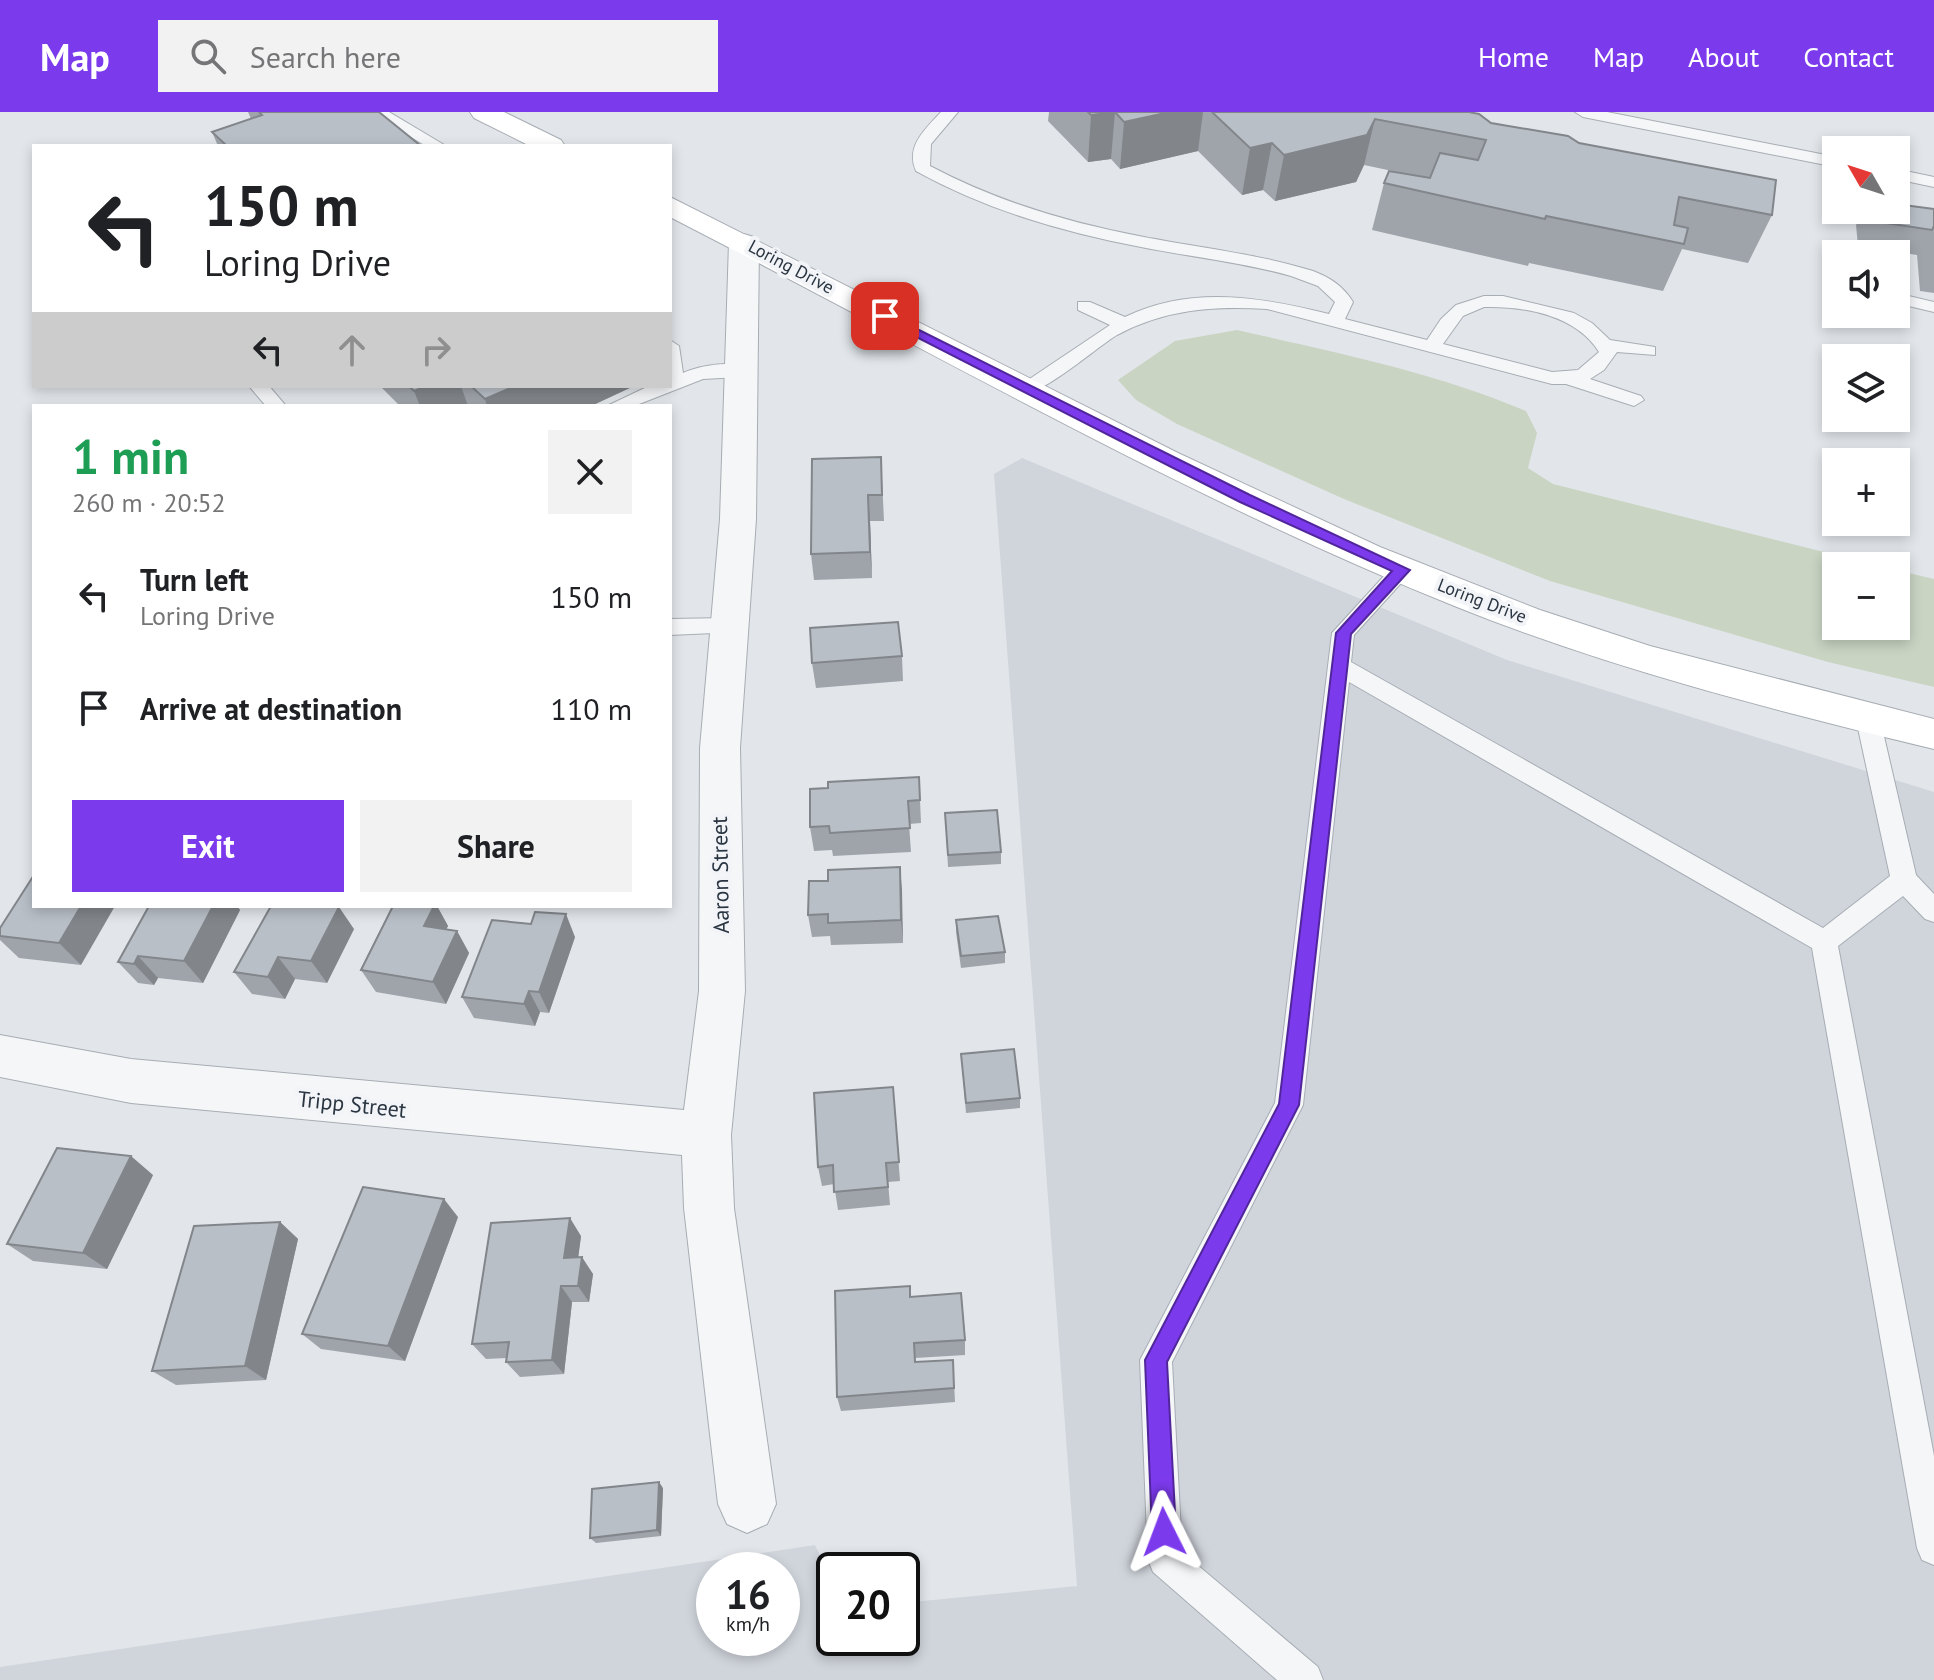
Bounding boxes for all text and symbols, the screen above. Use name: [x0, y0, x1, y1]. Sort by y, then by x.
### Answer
search box: [158, 20, 718, 92]
text: Map: [40, 32, 110, 81]
icon: search: [186, 34, 230, 78]
text: Search here: [250, 37, 401, 76]
text: Home: [1478, 38, 1549, 75]
text: Map: [1593, 38, 1644, 75]
text: About: [1688, 38, 1759, 75]
text: Contact: [1803, 38, 1894, 75]
north arrow: [1822, 136, 1910, 224]
map controls: [1822, 136, 1910, 640]
text: 150 m: [204, 169, 359, 241]
icon: left: [72, 176, 176, 280]
street label: Loring Drive: [745, 234, 838, 299]
text: Loring Drive: [204, 239, 391, 286]
button: sound: [1822, 240, 1910, 328]
pin: [851, 282, 919, 350]
icon: arrive: [863, 294, 907, 338]
icon: left: [246, 328, 290, 372]
icon: ahead: [330, 328, 374, 372]
icon: right: [414, 328, 458, 372]
button: layers: [1822, 344, 1910, 432]
text: 1 min: [72, 425, 189, 487]
button: close: [548, 430, 632, 514]
button: +: [1822, 448, 1910, 536]
text: 260 m · 20:52: [72, 486, 226, 519]
button: −: [1822, 552, 1910, 640]
text: Turn left: [140, 560, 248, 599]
street label: Loring Drive: [1434, 573, 1530, 628]
icon: left: [72, 574, 116, 618]
text: 150 m: [551, 577, 632, 616]
text: Loring Drive: [140, 599, 275, 632]
icon: arrive: [72, 686, 116, 730]
text: Arrive at destination: [140, 689, 402, 728]
text: 110 m: [551, 689, 632, 728]
button: Exit: [72, 800, 344, 892]
button: Share: [360, 800, 632, 892]
street label: Aaron Street: [705, 816, 735, 934]
street label: Tripp Street: [296, 1084, 408, 1124]
position arrow: [1122, 1490, 1206, 1574]
speed limit sign: 20: [816, 1552, 920, 1656]
text: 16: [725, 1568, 771, 1620]
text: km/h: [726, 1611, 770, 1637]

